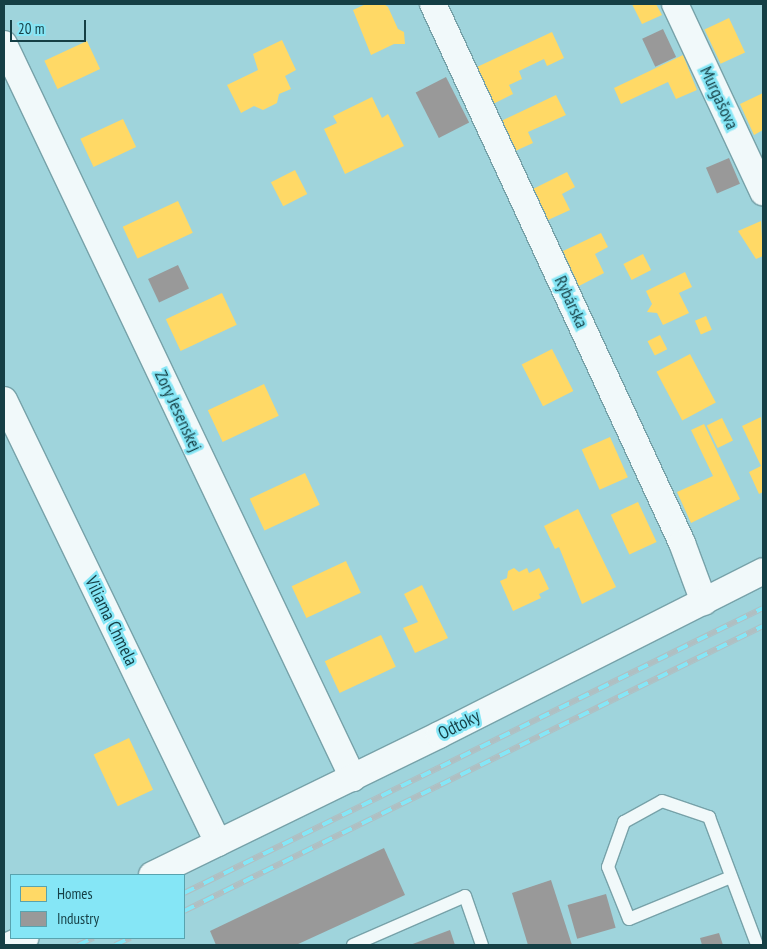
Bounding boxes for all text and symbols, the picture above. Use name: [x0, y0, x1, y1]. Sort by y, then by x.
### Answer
scale bar: [12, 10, 89, 42]
text: 20 m: [18, 19, 44, 38]
street label: Murgašova: [695, 63, 743, 133]
street label: Rybárska: [550, 272, 592, 332]
street label: Zory Jesenskej: [150, 367, 206, 455]
street label: Viliama Chmela: [80, 573, 142, 669]
street label: Odtoky: [434, 705, 484, 745]
legend: [10, 874, 185, 939]
text: Homes: [57, 884, 93, 903]
text: Industry: [57, 909, 99, 928]

